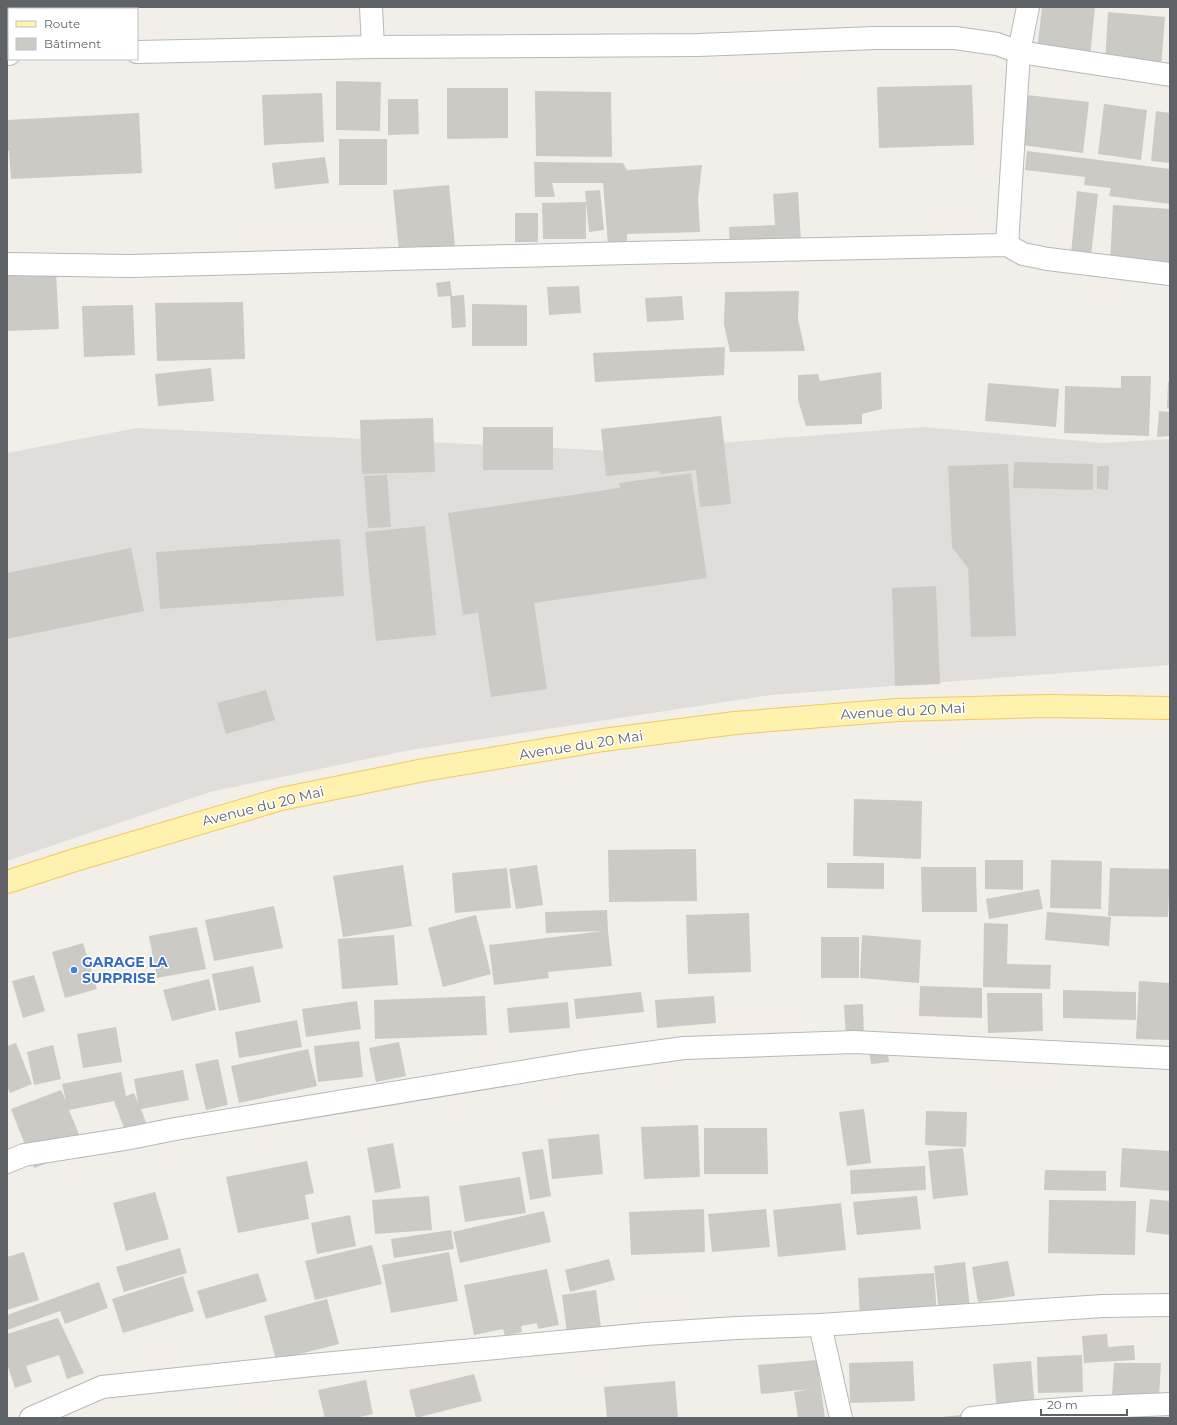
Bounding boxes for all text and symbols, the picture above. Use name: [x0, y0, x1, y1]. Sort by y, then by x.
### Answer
legend: [8, 8, 138, 60]
text: Route: [44, 16, 80, 31]
text: Bâtiment: [44, 36, 101, 51]
street label: Avenue du 20 Mai: [840, 699, 966, 723]
street label: Avenue du 20 Mai: [518, 726, 644, 764]
street label: Avenue du 20 Mai: [200, 782, 326, 830]
place label: GARAGE LA SURPRISE: [82, 953, 168, 987]
marker: GARAGE LA SURPRISE: [69, 965, 79, 975]
scale bar: [1041, 1391, 1127, 1417]
text: 20 m: [1047, 1397, 1078, 1412]

